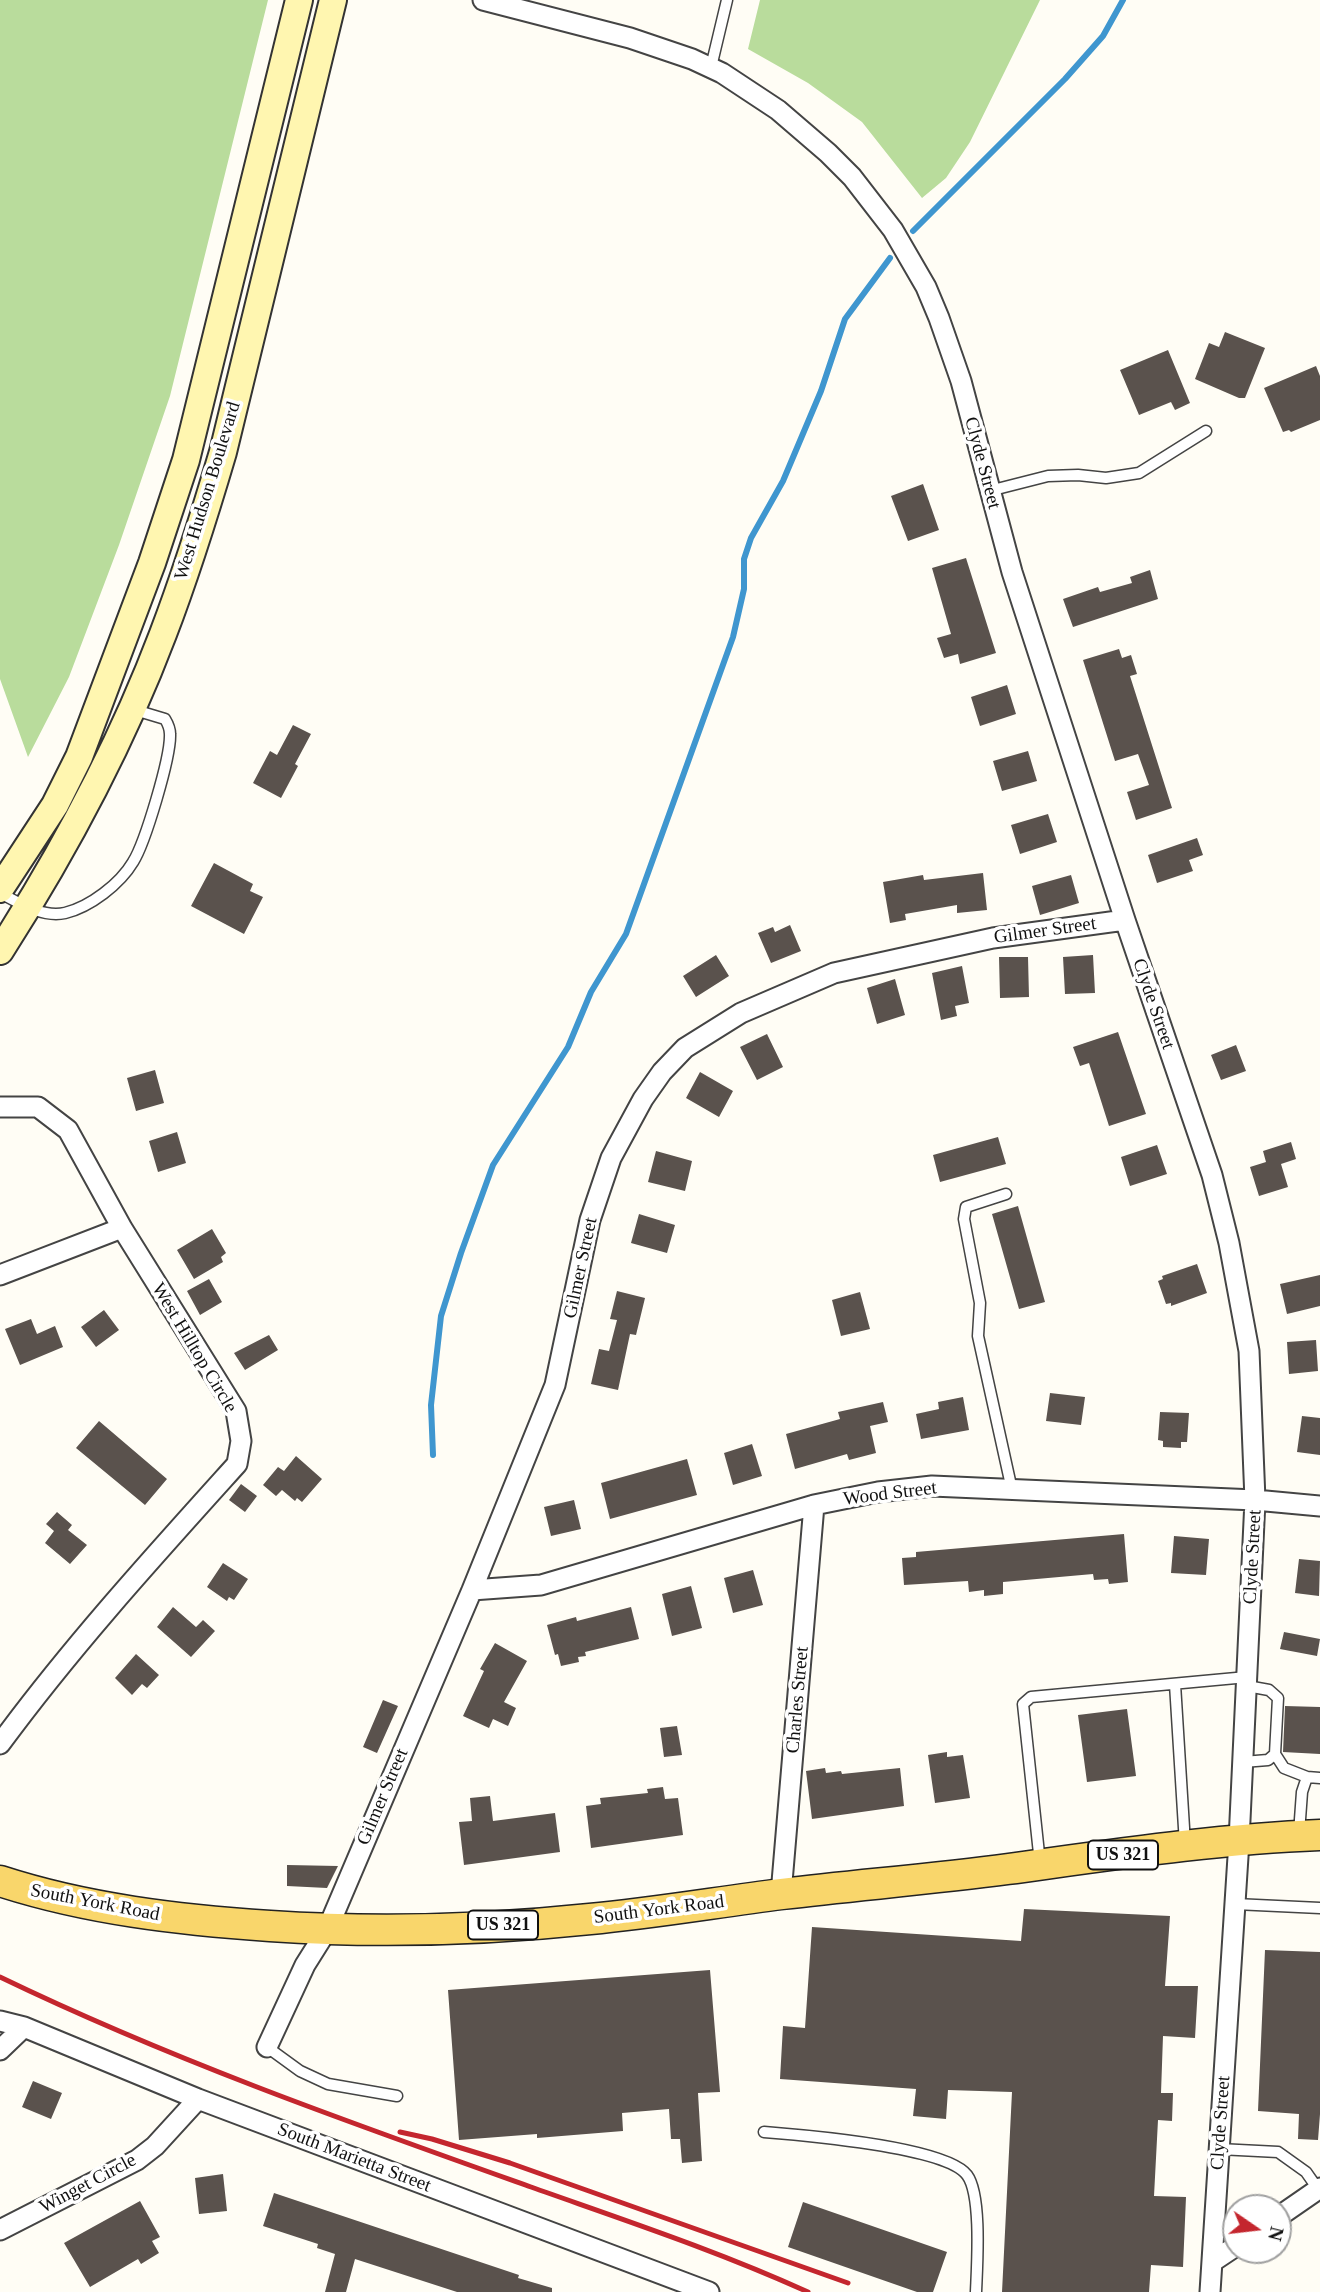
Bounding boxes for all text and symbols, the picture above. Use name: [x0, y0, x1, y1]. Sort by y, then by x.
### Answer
street label: West Hudson Boulevard: [170, 399, 246, 583]
street label: Clyde Street: [959, 414, 1005, 512]
street label: Gilmer Street: [992, 913, 1098, 949]
street label: Clyde Street: [1127, 956, 1179, 1052]
street label: Gilmer Street: [559, 1215, 603, 1321]
street label: West Hilltop Circle: [146, 1279, 242, 1417]
street label: Wood Street: [842, 1477, 938, 1511]
street label: Clyde Street: [1239, 1509, 1267, 1605]
street label: Charles Street: [782, 1646, 814, 1754]
street label: Gilmer Street: [352, 1745, 414, 1849]
road number: US 321: [1088, 1840, 1158, 1870]
street label: South York Road: [28, 1879, 162, 1927]
street label: South York Road: [593, 1891, 725, 1929]
road number: US 321: [468, 1910, 538, 1940]
street label: Clyde Street: [1206, 2075, 1236, 2171]
street label: South Marietta Street: [274, 2118, 434, 2198]
street label: Winget Circle: [36, 2149, 140, 2219]
north arrow: [1222, 2194, 1292, 2264]
text: N: [1264, 2225, 1288, 2243]

